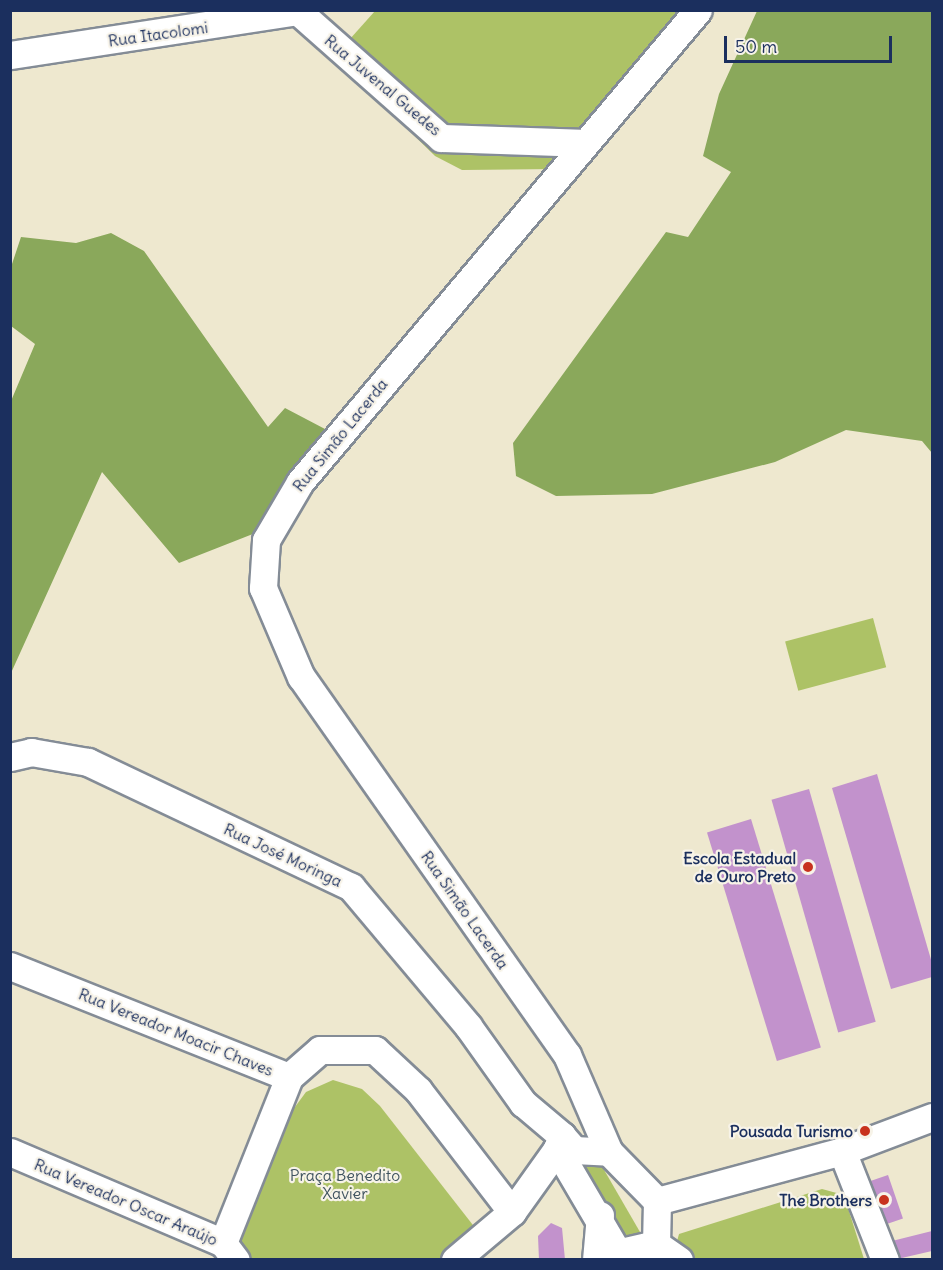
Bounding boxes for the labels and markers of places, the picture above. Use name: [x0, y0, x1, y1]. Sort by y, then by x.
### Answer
place label: Escola Estadual de Ouro Preto: [683, 848, 796, 886]
marker: Escola Estadual de Ouro Preto: [801, 860, 815, 874]
place label: Pousada Turismo: [730, 1121, 853, 1141]
marker: Pousada Turismo: [858, 1124, 872, 1138]
place label: The Brothers: [779, 1190, 872, 1210]
marker: The Brothers: [877, 1193, 891, 1207]

